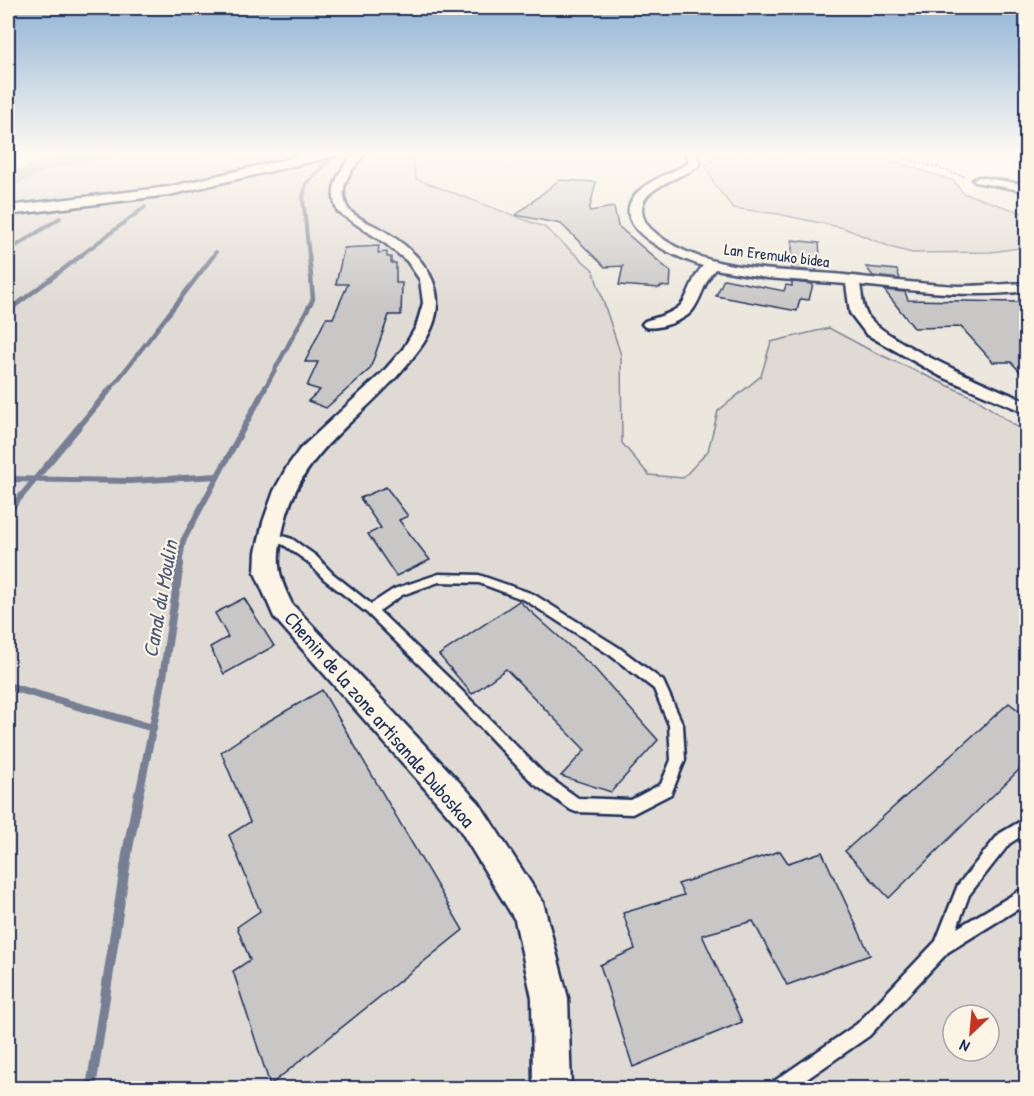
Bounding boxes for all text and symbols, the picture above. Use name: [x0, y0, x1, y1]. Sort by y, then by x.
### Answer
street label: Lan Eremuko bidea: [723, 238, 831, 272]
water label: Canal du Moulin: [135, 537, 185, 660]
street label: Chemin de la zone artisanale Duboskoa: [279, 605, 482, 833]
north arrow: [941, 1003, 1001, 1063]
text: N: [955, 1035, 973, 1058]

